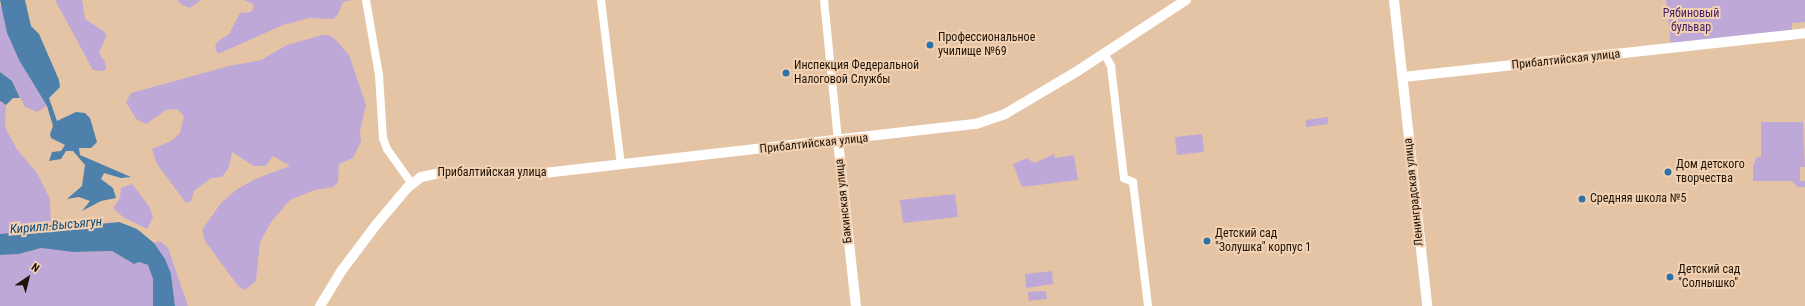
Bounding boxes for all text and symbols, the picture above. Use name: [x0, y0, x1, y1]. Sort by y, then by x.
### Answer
park label: Рябиновый бульвар: [1663, 7, 1719, 35]
place label: Профессиональное училище №69: [938, 31, 1035, 59]
marker: Профессиональное училище №69: [925, 40, 935, 50]
street label: Прибалтийская улица: [1511, 47, 1621, 73]
place label: Инспекция Федеральной Налоговой Службы: [794, 59, 919, 87]
marker: Инспекция Федеральной Налоговой Службы: [781, 68, 791, 78]
street label: Прибалтийская улица: [759, 131, 869, 157]
street label: Ленинградская улица: [1401, 137, 1427, 247]
street label: Бакинская улица: [832, 158, 856, 244]
place label: Дом детского творчества: [1676, 158, 1745, 186]
street label: Прибалтийская улица: [437, 166, 547, 180]
marker: Дом детского творчества: [1663, 167, 1673, 177]
place label: Средняя школа №5: [1590, 192, 1686, 206]
marker: Средняя школа №5: [1577, 194, 1587, 204]
water label: Кирилл-Высъягун: [9, 214, 103, 238]
place label: Детский сад "Золушка" корпус 1: [1215, 227, 1311, 255]
marker: Детский сад "Золушка" корпус 1: [1202, 236, 1212, 246]
north arrow: [8, 258, 48, 298]
text: N: [29, 261, 42, 275]
place label: Детский сад "Солнышко": [1678, 263, 1740, 291]
marker: Детский сад "Солнышко": [1665, 272, 1675, 282]

